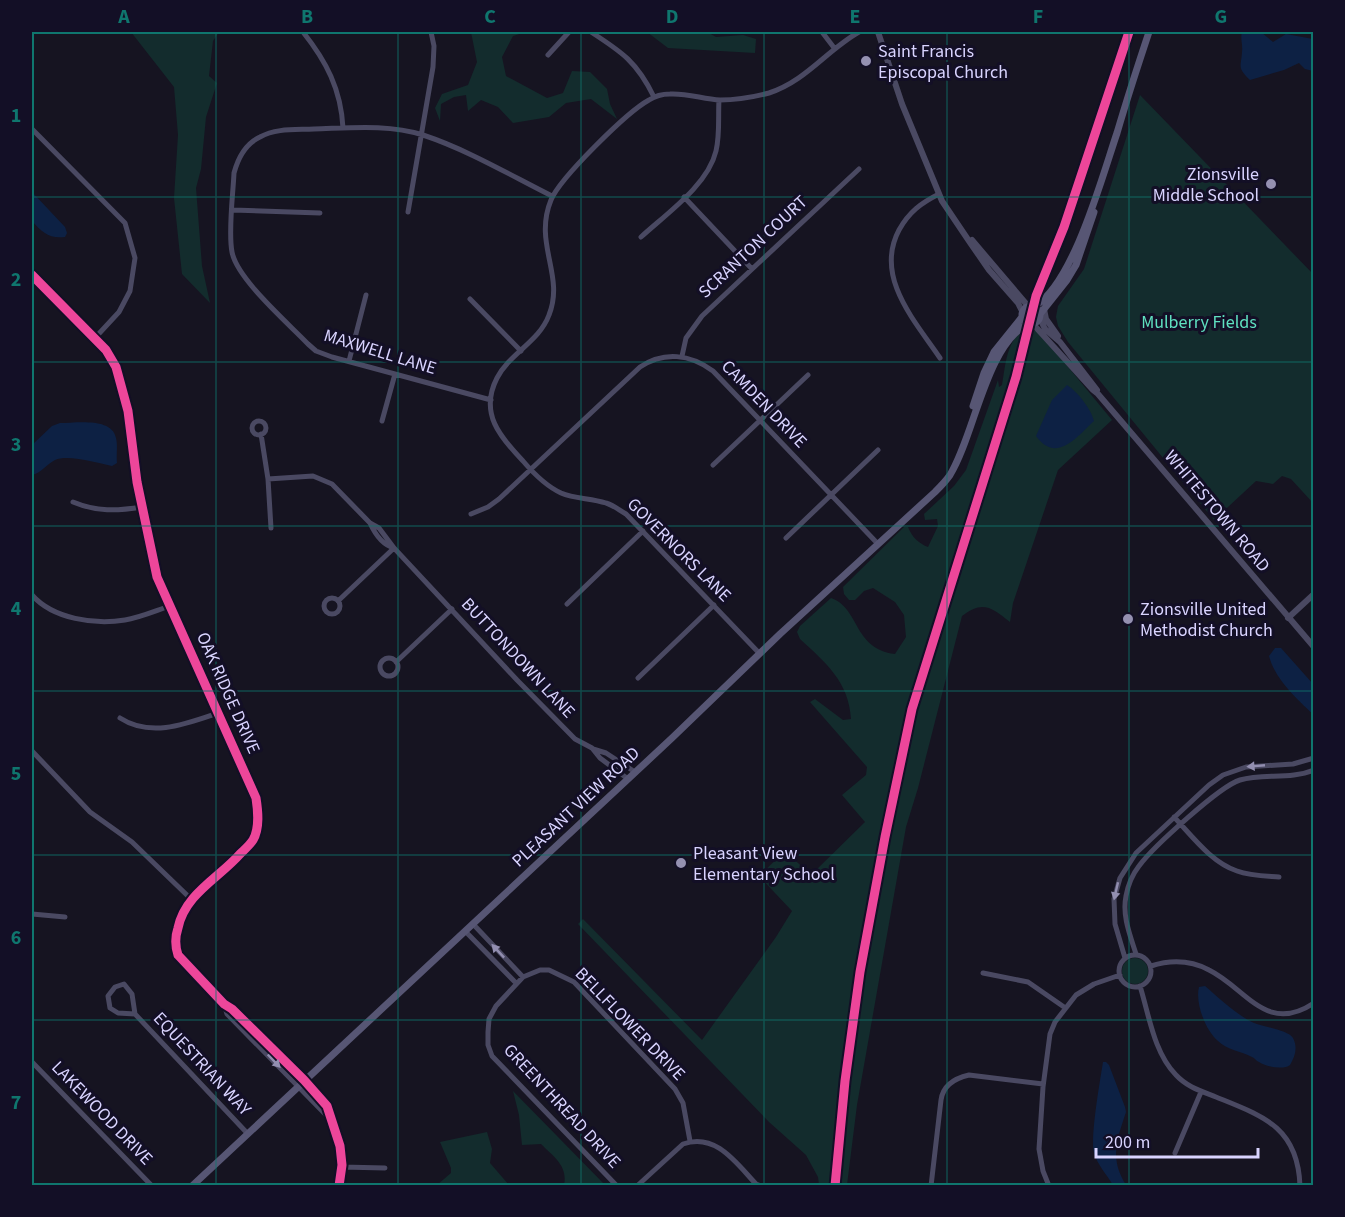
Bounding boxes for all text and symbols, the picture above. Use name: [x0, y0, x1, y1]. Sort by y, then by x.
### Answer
text: A: [117, 3, 130, 31]
text: B: [301, 3, 313, 31]
text: C: [484, 3, 496, 31]
text: D: [666, 3, 678, 31]
text: E: [850, 3, 860, 31]
text: F: [1033, 3, 1043, 31]
text: G: [1215, 3, 1227, 31]
place label: Saint Francis Episcopal Church: [878, 39, 1008, 85]
marker: Saint Francis Episcopal Church: [859, 54, 873, 68]
text: 1: [11, 102, 21, 130]
place label: Zionsville Middle School: [1153, 162, 1259, 208]
marker: Zionsville Middle School: [1264, 177, 1278, 191]
street label: SCRANTON COURT: [693, 190, 813, 304]
text: 2: [11, 266, 21, 294]
park label: Mulberry Fields: [1141, 310, 1257, 335]
street label: MAXWELL LANE: [321, 323, 439, 381]
street label: CAMDEN DRIVE: [715, 354, 813, 454]
text: 3: [11, 431, 21, 459]
street label: WHITESTOWN ROAD: [1158, 445, 1276, 577]
street label: GOVERNORS LANE: [621, 492, 737, 608]
street label: BUTTONDOWN LANE: [455, 592, 581, 724]
text: 4: [11, 595, 22, 623]
place label: Zionsville United Methodist Church: [1140, 597, 1273, 643]
marker: Zionsville United Methodist Church: [1121, 612, 1135, 626]
street label: OAK RIDGE DRIVE: [190, 628, 266, 758]
street label: PLEASANT VIEW ROAD: [507, 741, 645, 873]
text: 5: [11, 760, 21, 788]
one-way arrow: [1247, 761, 1266, 771]
place label: Pleasant View Elementary School: [693, 841, 835, 887]
marker: Pleasant View Elementary School: [674, 856, 688, 870]
one-way arrow: [1111, 882, 1121, 900]
text: 6: [11, 924, 21, 952]
one-way arrow: [491, 943, 505, 958]
street label: BELLFLOWER DRIVE: [569, 962, 691, 1086]
street label: EQUESTRIAN WAY: [147, 1007, 257, 1122]
street label: GREENTHREAD DRIVE: [498, 1038, 626, 1174]
one-way arrow: [266, 1054, 280, 1068]
street label: LAKEWOOD DRIVE: [46, 1055, 158, 1171]
text: 7: [11, 1089, 21, 1117]
scale bar: [1096, 1121, 1258, 1159]
text: 200 m: [1105, 1130, 1150, 1155]

